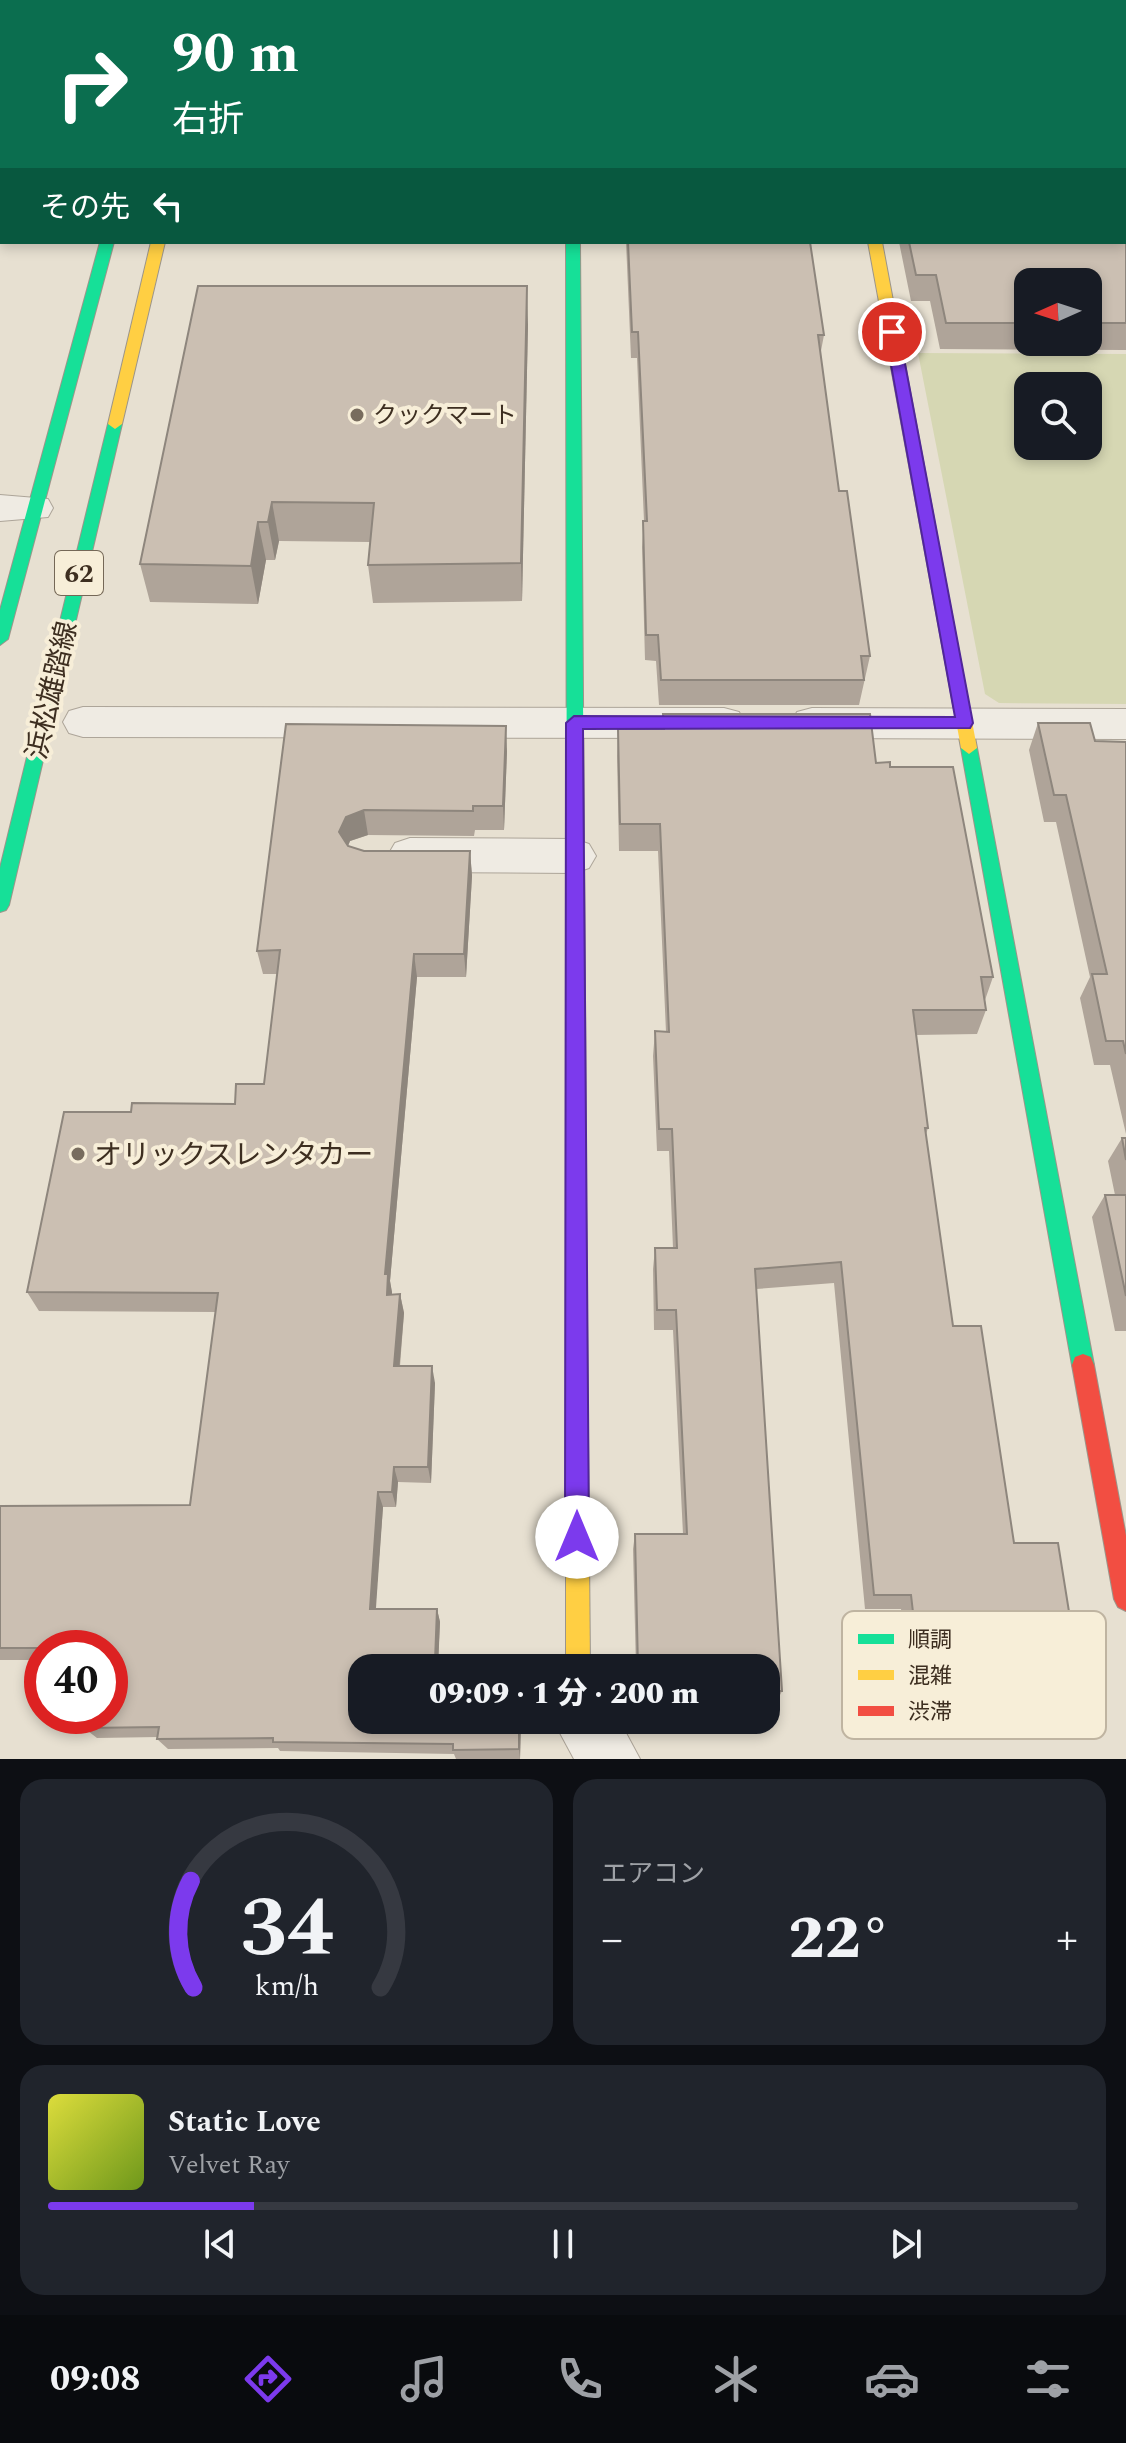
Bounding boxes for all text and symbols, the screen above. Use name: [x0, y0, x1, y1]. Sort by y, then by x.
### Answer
text: 90 m: [172, 12, 299, 97]
icon: right: [40, 32, 144, 136]
text: 右折: [172, 93, 244, 148]
icon: left: [146, 184, 190, 228]
text: その先: [40, 185, 130, 231]
north arrow: [1014, 268, 1102, 356]
map controls: [1014, 268, 1102, 460]
pin: [858, 298, 926, 366]
icon: arrive: [870, 310, 914, 354]
button: search: [1014, 372, 1102, 460]
place label: クックマート: [373, 398, 517, 434]
marker: クックマート: [348, 406, 366, 424]
road number: 62: [55, 551, 103, 595]
street label: 浜松雄踏線: [16, 617, 89, 763]
place label: オリックスレンタカー: [94, 1134, 373, 1177]
marker: オリックスレンタカー: [69, 1145, 87, 1163]
position arrow: [535, 1495, 619, 1579]
legend: [842, 1611, 1106, 1739]
text: 順調: [908, 1624, 952, 1657]
speed limit sign: 40: [24, 1630, 128, 1734]
text: 混雑: [908, 1660, 952, 1693]
text: 09:09 · 1 分 · 200 m: [429, 1671, 699, 1717]
text: 渋滞: [908, 1696, 952, 1729]
text: エアコン: [601, 1854, 705, 1894]
text: 34: [240, 1866, 333, 1993]
text: 22°: [789, 1893, 891, 1985]
text: −: [601, 1906, 623, 1973]
text: +: [1056, 1906, 1078, 1973]
text: km/h: [254, 1965, 319, 2008]
text: Static Love: [168, 2099, 321, 2145]
text: Velvet Ray: [168, 2145, 289, 2185]
icon: previous: [198, 2222, 242, 2266]
icon: pause: [541, 2222, 585, 2266]
icon: next: [884, 2222, 928, 2266]
icon: directions: [240, 2351, 296, 2407]
icon: music: [396, 2351, 452, 2407]
icon: phone: [552, 2351, 608, 2407]
icon: climate: [708, 2351, 764, 2407]
icon: car: [864, 2351, 920, 2407]
icon: filters: [1020, 2351, 1076, 2407]
text: 09:08: [50, 2352, 140, 2407]

